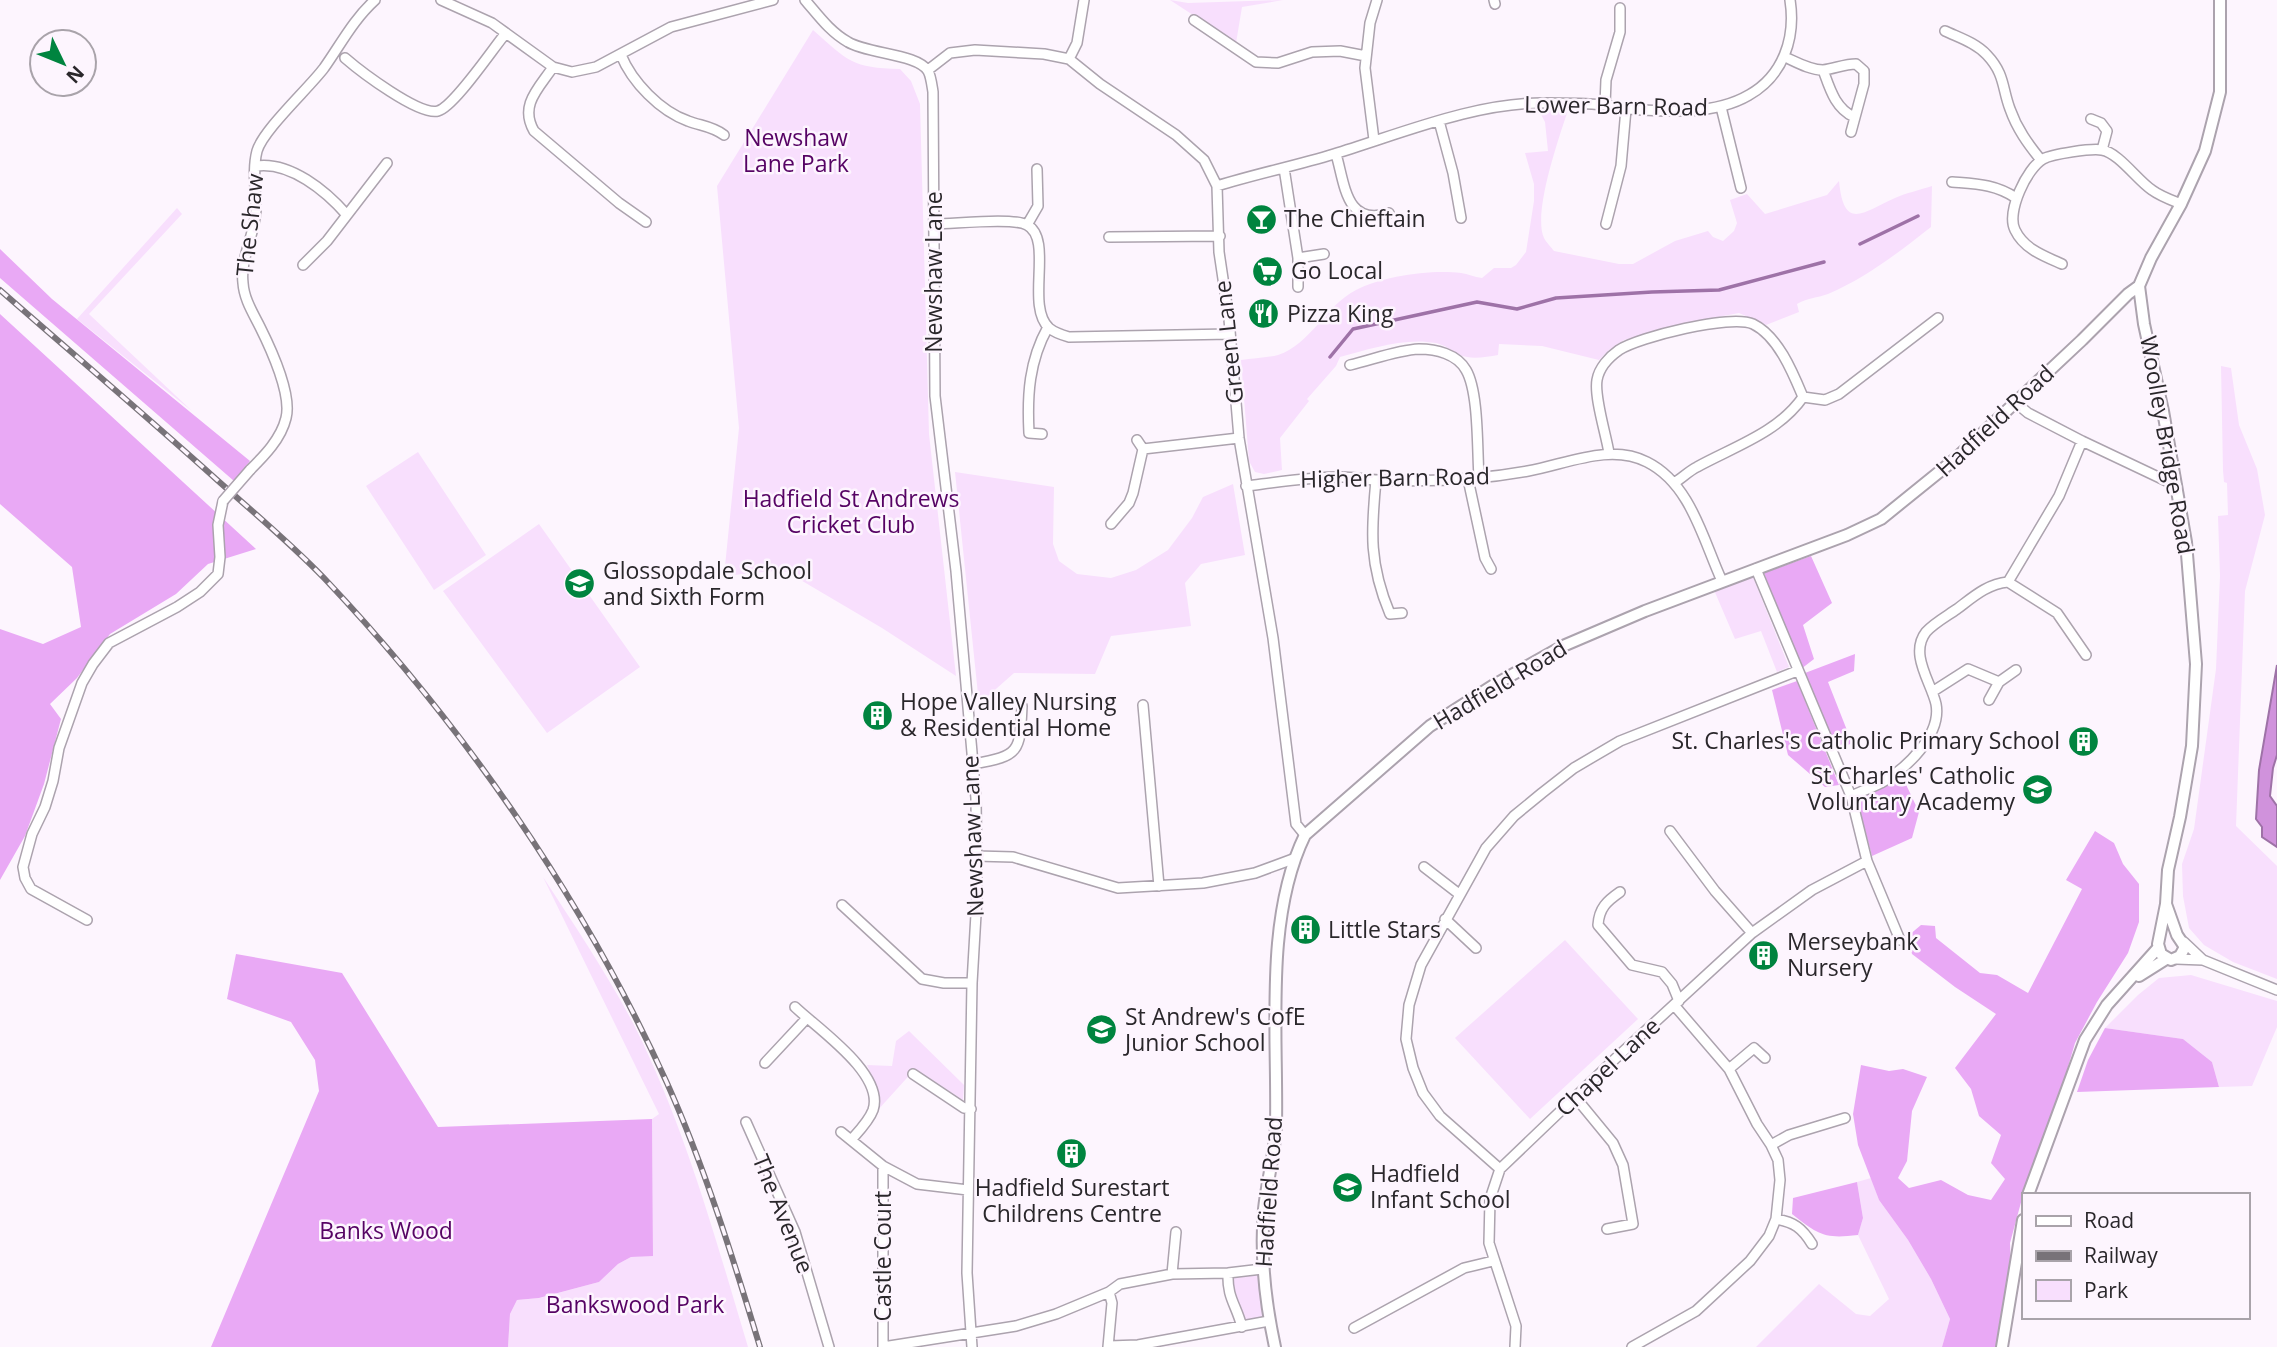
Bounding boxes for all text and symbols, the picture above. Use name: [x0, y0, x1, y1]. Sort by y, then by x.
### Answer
north arrow: [28, 28, 98, 98]
text: N: [61, 60, 90, 89]
street label: Lower Barn Road: [1524, 87, 1708, 123]
park label: Newshaw Lane Park: [743, 121, 849, 179]
street label: The Shaw: [228, 172, 270, 278]
street label: Newshaw Lane: [917, 191, 949, 353]
bar icon: The Chieftain: [1244, 202, 1278, 236]
place label: The Chieftain: [1284, 202, 1426, 234]
supermarket icon: Go Local: [1251, 254, 1285, 288]
place label: Go Local: [1291, 254, 1383, 286]
street label: Green Lane: [1206, 279, 1250, 405]
restaurant icon: Pizza King: [1247, 297, 1281, 331]
place label: Pizza King: [1287, 297, 1394, 329]
street label: Woolley Bridge Road: [2133, 333, 2203, 557]
street label: Hadfield Road: [1928, 357, 2060, 483]
street label: Higher Barn Road: [1300, 459, 1490, 495]
park label: Hadfield St Andrews Cricket Club: [743, 482, 959, 540]
place label: Glossopdale School and Sixth Form: [603, 554, 812, 612]
school or university icon: Glossopdale School and Sixth Form: [563, 567, 597, 601]
street label: Hadfield Road: [1427, 632, 1572, 737]
place label: Hope Valley Nursing & Residential Home: [900, 685, 1117, 743]
building icon: Hope Valley Nursing & Residential Home: [860, 698, 894, 732]
place label: St. Charles's Catholic Primary School: [1672, 724, 2060, 756]
building icon: St. Charles's Catholic Primary School: [2066, 724, 2100, 758]
street label: Newshaw Lane: [953, 755, 991, 917]
place label: St Charles' Catholic Voluntary Academy: [1807, 759, 2015, 817]
school or university icon: St Charles' Catholic Voluntary Academy: [2021, 772, 2055, 806]
building icon: Little Stars: [1288, 913, 1322, 947]
place label: Little Stars: [1328, 913, 1441, 945]
place label: Merseybank Nursery: [1787, 925, 1918, 983]
building icon: Merseybank Nursery: [1747, 938, 1781, 972]
place label: St Andrew's CofE Junior School: [1123, 1000, 1305, 1058]
street label: Chapel Lane: [1548, 1010, 1666, 1123]
school or university icon: St Andrew's CofE Junior School: [1085, 1013, 1119, 1047]
street label: Hadfield Road: [1247, 1115, 1289, 1268]
building icon: Hadfield Surestart Childrens Centre: [1055, 1137, 1089, 1171]
street label: The Avenue: [746, 1149, 822, 1278]
place label: Hadfield Infant School: [1370, 1157, 1511, 1215]
school or university icon: Hadfield Infant School: [1330, 1170, 1364, 1204]
place label: Hadfield Surestart Childrens Centre: [975, 1171, 1169, 1229]
street label: Castle Court: [866, 1190, 898, 1322]
legend: [2022, 1193, 2249, 1319]
text: Road: [2084, 1206, 2134, 1234]
park label: Banks Wood: [319, 1214, 453, 1246]
text: Railway: [2084, 1241, 2158, 1269]
text: Park: [2084, 1276, 2128, 1304]
park label: Bankswood Park: [546, 1288, 724, 1320]

